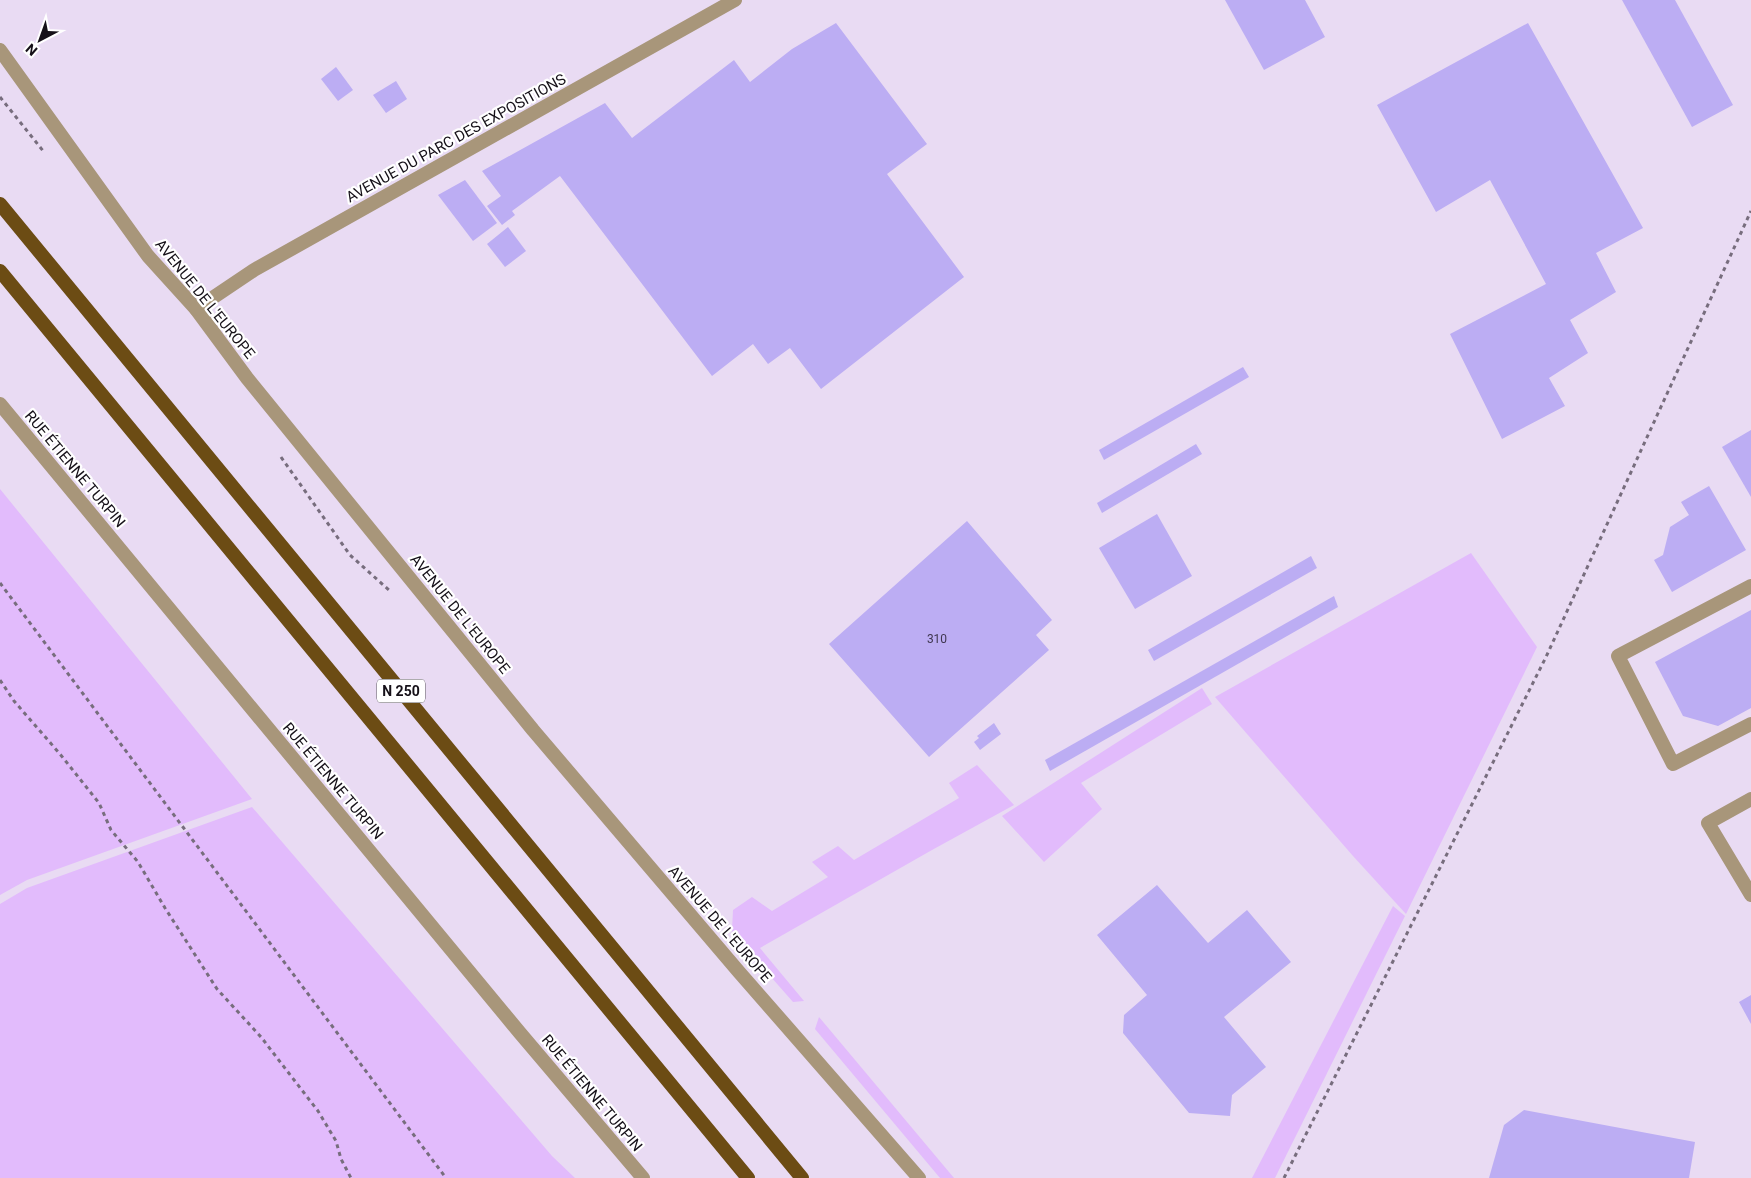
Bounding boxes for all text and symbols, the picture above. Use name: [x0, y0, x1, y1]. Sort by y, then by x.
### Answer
north arrow: [15, 15, 65, 65]
text: N: [22, 41, 40, 59]
street label: AVENUE DU PARC DES EXPOSITIONS: [343, 70, 569, 206]
street label: AVENUE DE L'EUROPE: [151, 236, 259, 363]
street label: RUE ÉTIENNE TURPIN: [21, 407, 129, 531]
street label: AVENUE DE L'EUROPE: [406, 551, 514, 678]
house number: 310: [927, 632, 947, 646]
road number: N 250: [377, 679, 425, 702]
street label: RUE ÉTIENNE TURPIN: [279, 719, 387, 843]
street label: AVENUE DE L'EUROPE: [664, 862, 776, 986]
street label: RUE ÉTIENNE TURPIN: [538, 1031, 646, 1155]

